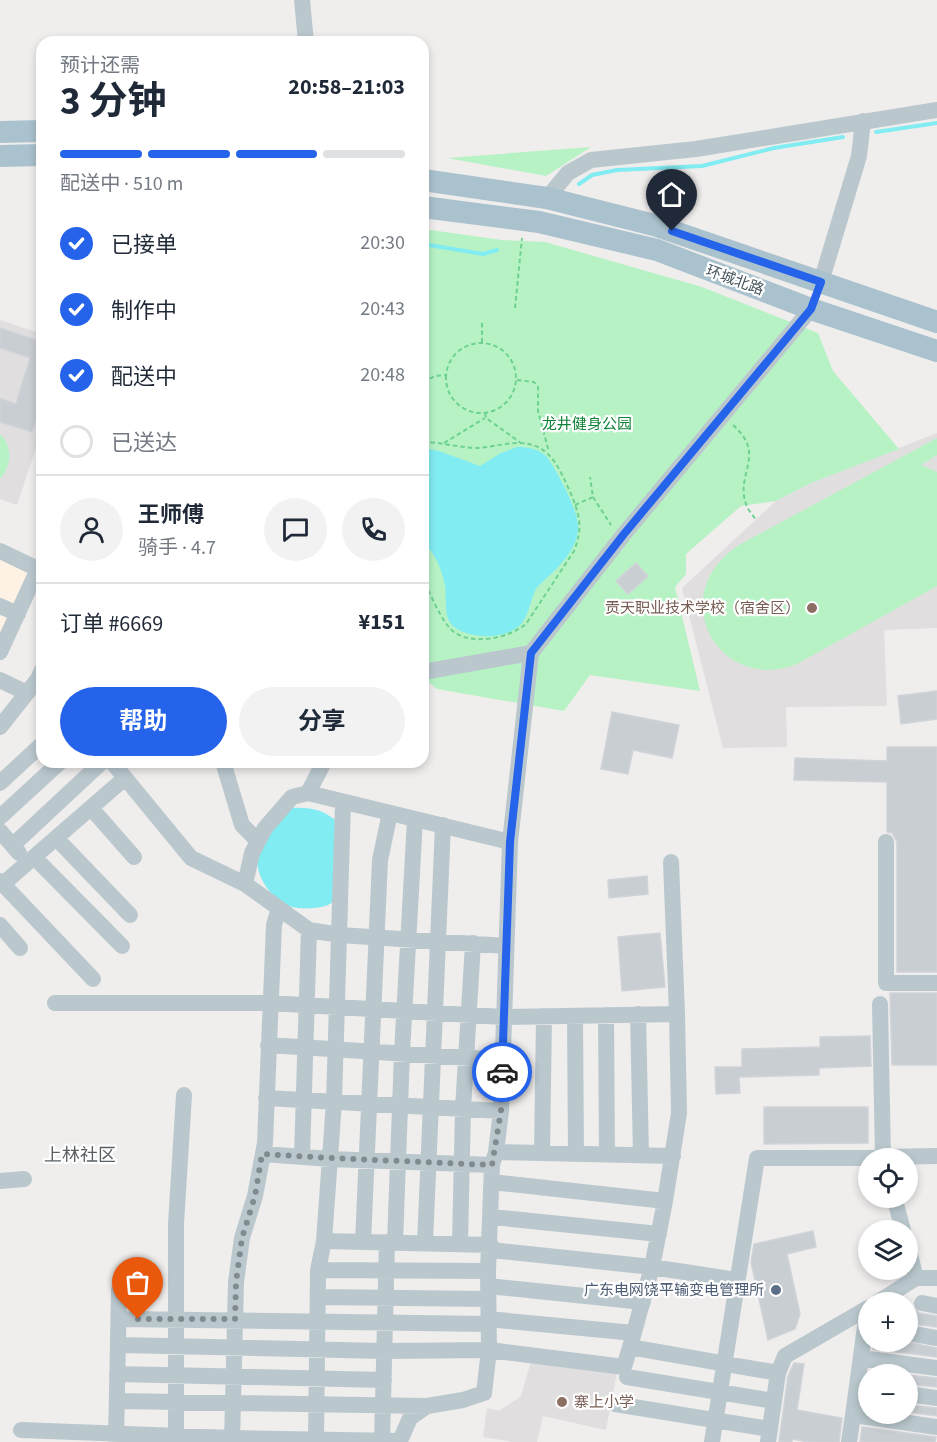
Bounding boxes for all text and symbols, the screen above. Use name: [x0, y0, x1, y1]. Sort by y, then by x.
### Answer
text: 预计还需: [60, 52, 140, 80]
text: 20:58–21:03: [288, 71, 405, 103]
text: 3 分钟: [60, 74, 166, 130]
pin: [646, 169, 697, 231]
text: 配送中 · 510 m: [60, 170, 183, 198]
icon: home: [655, 178, 688, 211]
icon: check: [60, 227, 93, 260]
text: 已接单: [111, 229, 177, 261]
text: 20:30: [360, 229, 405, 257]
street label: 环城北路: [703, 260, 767, 301]
icon: check: [60, 293, 93, 326]
text: 制作中: [111, 295, 177, 327]
text: 20:43: [360, 295, 405, 323]
icon: check: [60, 359, 93, 392]
text: 配送中: [111, 361, 177, 393]
text: 20:48: [360, 361, 405, 389]
park label: 龙井健身公园: [542, 414, 632, 435]
text: 已送达: [111, 427, 177, 459]
button: person: [60, 498, 123, 561]
button: chat: [264, 498, 327, 561]
button: phone: [342, 498, 405, 561]
text: 王师傅: [138, 499, 204, 531]
text: 骑手 · 4.7: [138, 534, 216, 562]
place label: 贡天职业技术学校（宿舍区）: [605, 598, 800, 619]
marker: 贡天职业技术学校（宿舍区）: [805, 601, 819, 615]
text: ¥151: [359, 606, 405, 638]
text: 订单 #6669: [60, 608, 163, 640]
button: 帮助: [60, 687, 227, 756]
button: 分享: [239, 687, 405, 756]
courier: [472, 1042, 532, 1102]
icon: car: [486, 1056, 519, 1089]
district label: 上林社区: [44, 1143, 116, 1168]
map controls: [858, 1148, 918, 1424]
button: locate: [858, 1148, 918, 1208]
button: layers: [858, 1220, 918, 1280]
pin: [112, 1257, 163, 1319]
icon: bag: [121, 1266, 154, 1299]
place label: 广东电网饶平输变电管理所: [584, 1280, 764, 1301]
marker: 广东电网饶平输变电管理所: [769, 1283, 783, 1297]
button: +: [858, 1292, 918, 1352]
button: −: [858, 1364, 918, 1424]
place label: 寨上小学: [574, 1392, 634, 1413]
marker: 寨上小学: [555, 1395, 569, 1409]

